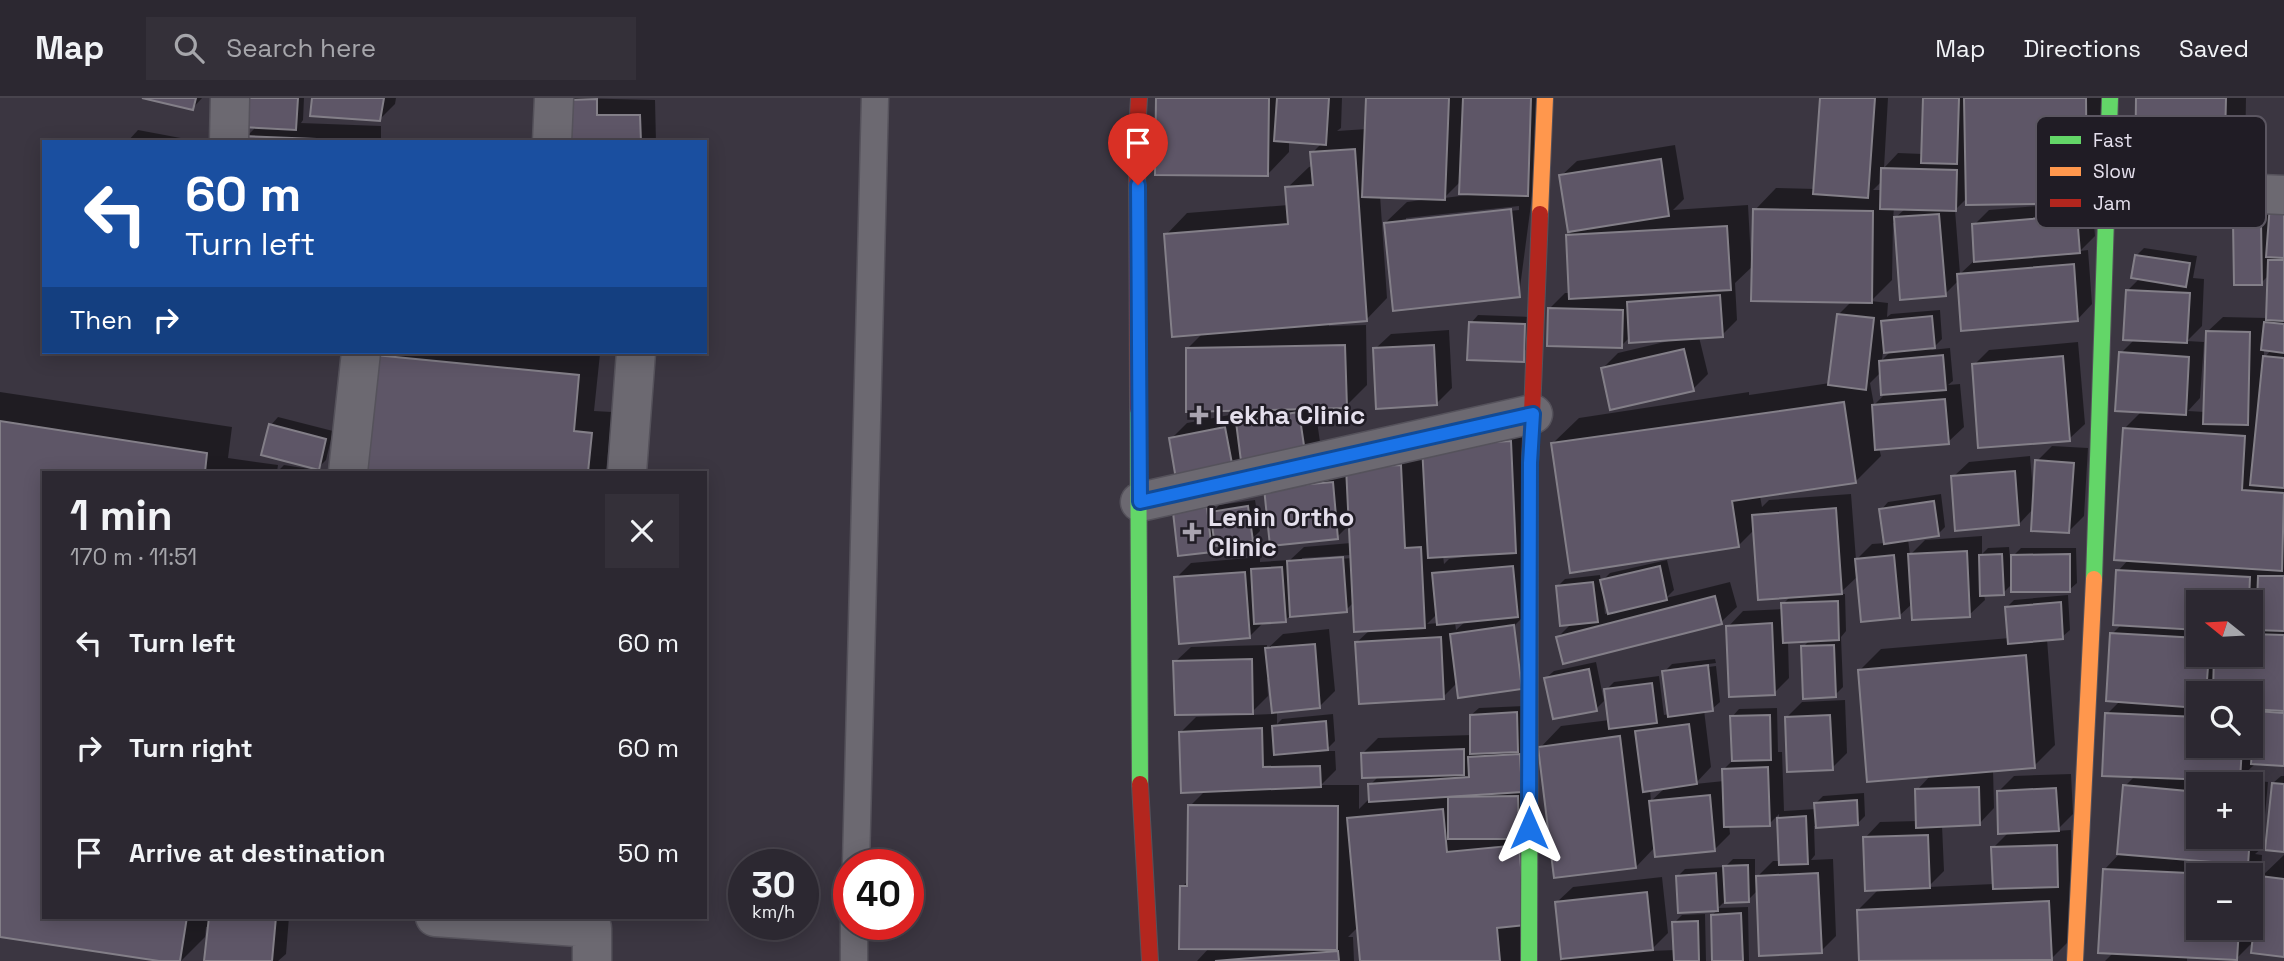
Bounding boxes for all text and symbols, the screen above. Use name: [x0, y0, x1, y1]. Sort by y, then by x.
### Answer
search box: [146, 17, 636, 80]
text: Map: [35, 27, 104, 69]
icon: search: [170, 29, 208, 67]
text: Search here: [226, 31, 376, 65]
text: Map: [1935, 33, 1985, 64]
text: Directions: [2023, 33, 2141, 64]
text: Saved: [2179, 33, 2249, 64]
pin: [1108, 113, 1168, 185]
legend: [2036, 116, 2266, 228]
icon: arrive: [1119, 124, 1157, 162]
text: Fast: [2093, 128, 2133, 153]
text: Slow: [2093, 159, 2136, 184]
text: 60 m: [185, 163, 301, 225]
icon: left: [70, 168, 161, 259]
text: Jam: [2093, 191, 2131, 216]
text: Turn left: [185, 224, 315, 264]
icon: right: [147, 301, 185, 339]
text: Then: [70, 303, 133, 337]
place label: Lekha Clinic: [1215, 398, 1365, 432]
marker: Lekha Clinic: [1189, 405, 1209, 425]
text: 1 min: [70, 489, 173, 542]
button: close: [605, 494, 679, 568]
place label: Lenin Ortho Clinic: [1208, 500, 1354, 564]
marker: Lenin Ortho Clinic: [1182, 522, 1202, 542]
text: 170 m · 11:51: [70, 542, 197, 572]
north arrow: [2186, 590, 2263, 667]
map controls: [2186, 590, 2263, 940]
icon: left: [70, 624, 108, 662]
text: Turn left: [129, 626, 236, 660]
text: 60 m: [617, 626, 679, 660]
button: search: [2186, 681, 2263, 758]
icon: right: [70, 729, 108, 767]
text: Turn right: [129, 731, 253, 765]
text: 60 m: [617, 731, 679, 765]
button: +: [2186, 772, 2263, 849]
position arrow: [1492, 791, 1566, 865]
icon: arrive: [70, 834, 108, 872]
text: Arrive at destination: [129, 836, 386, 870]
text: 50 m: [618, 836, 679, 870]
speed limit sign: 40: [833, 849, 924, 940]
text: 30: [752, 863, 795, 907]
button: −: [2186, 863, 2263, 940]
text: km/h: [752, 900, 795, 923]

